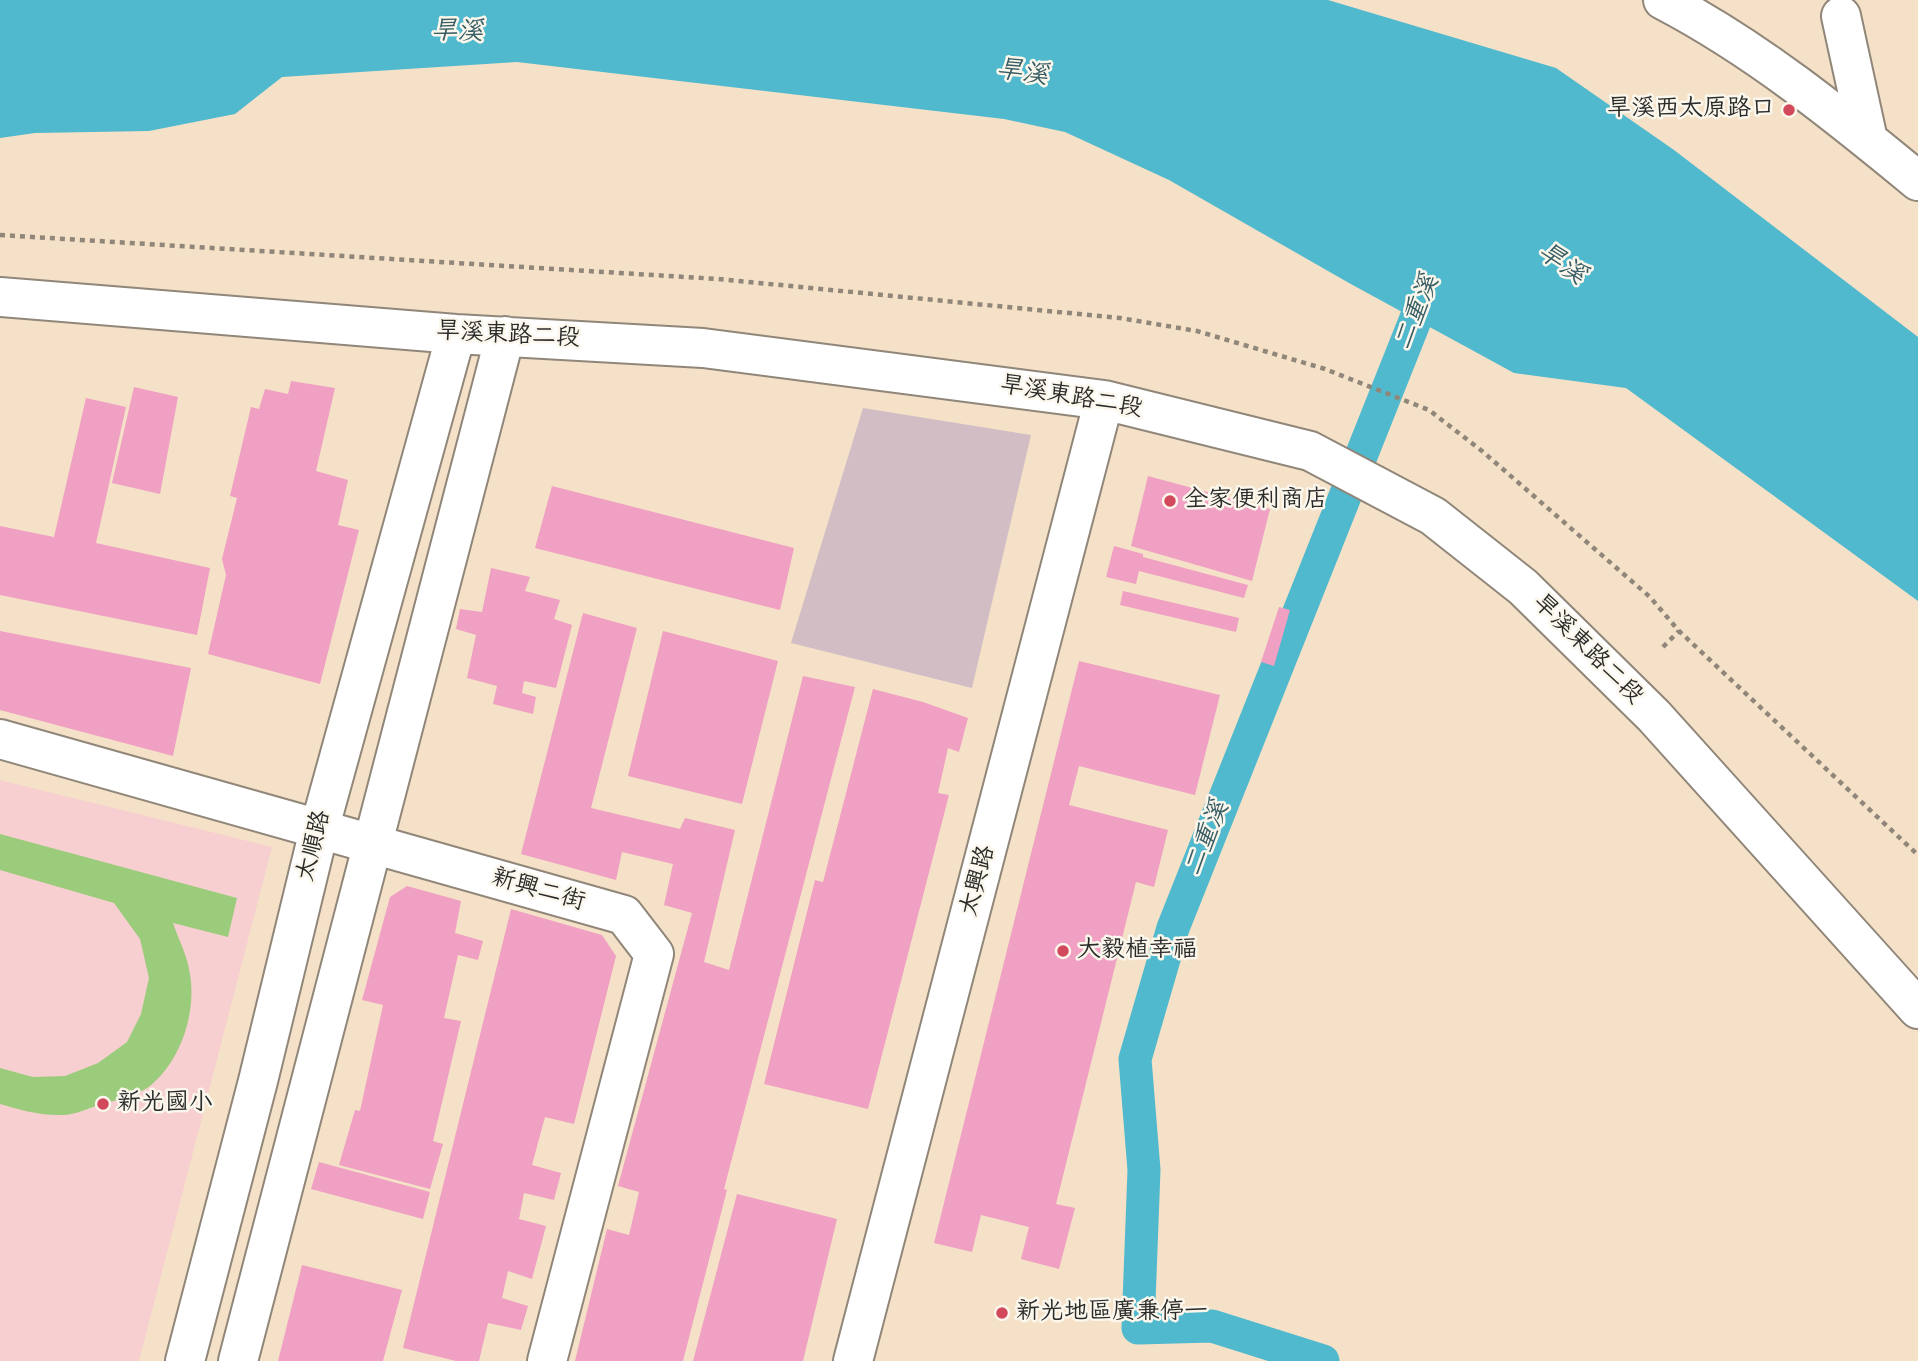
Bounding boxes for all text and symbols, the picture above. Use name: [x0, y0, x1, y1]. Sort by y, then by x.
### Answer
water label: 旱溪: [431, 17, 483, 49]
water label: 旱溪: [994, 55, 1050, 93]
place label: 旱溪西太原路口: [1607, 96, 1775, 124]
marker: 旱溪西太原路口: [1781, 102, 1797, 118]
water label: 旱溪: [1531, 237, 1591, 293]
water label: 二重溪: [1389, 271, 1447, 355]
street label: 旱溪東路二段: [435, 318, 581, 354]
street label: 旱溪東路二段: [998, 371, 1144, 425]
place label: 全家便利商店: [1184, 487, 1328, 515]
marker: 全家便利商店: [1162, 493, 1178, 509]
street label: 旱溪東路二段: [1526, 589, 1648, 711]
water label: 二重溪: [1179, 797, 1237, 881]
street label: 太順路: [292, 808, 338, 884]
street label: 太興路: [956, 842, 1002, 920]
street label: 新興二街: [488, 864, 588, 918]
place label: 大毅植幸福: [1077, 937, 1197, 965]
marker: 大毅植幸福: [1055, 943, 1071, 959]
place label: 新光國小: [117, 1090, 213, 1118]
marker: 新光國小: [95, 1096, 111, 1112]
place label: 新光地區廣兼停一: [1016, 1299, 1208, 1327]
marker: 新光地區廣兼停一: [994, 1305, 1010, 1321]

